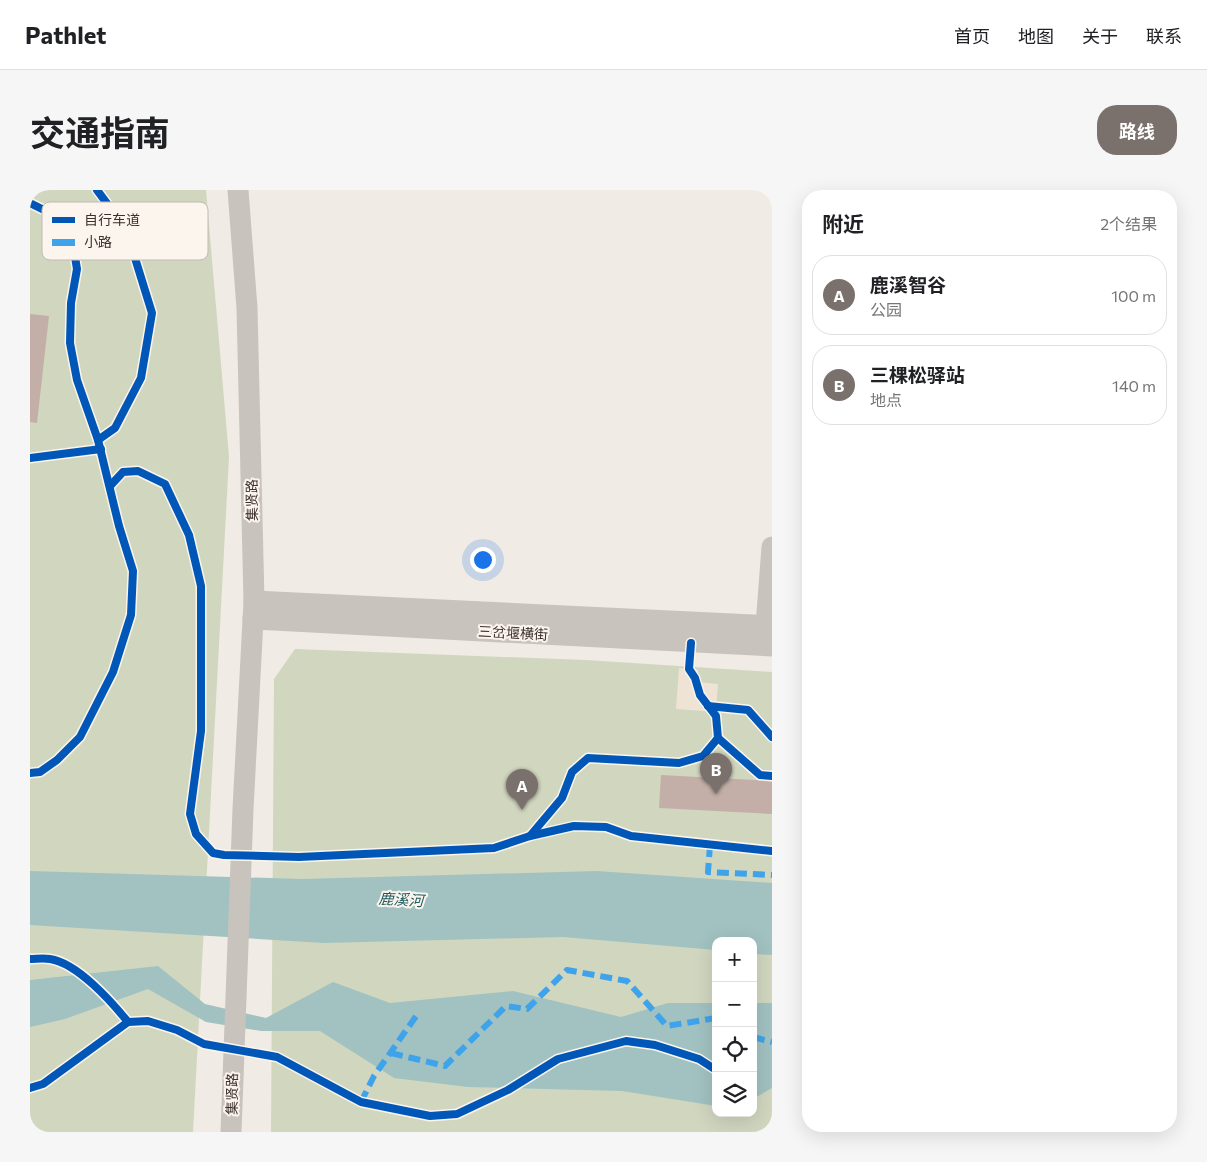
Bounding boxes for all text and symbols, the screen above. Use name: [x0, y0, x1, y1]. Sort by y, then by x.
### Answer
text: Pathlet: [25, 20, 106, 49]
text: 首页: [954, 25, 990, 47]
text: 地图: [1018, 25, 1054, 47]
text: 关于: [1082, 25, 1118, 47]
text: 联系: [1146, 25, 1182, 47]
button: 路线: [1097, 105, 1177, 155]
text: 交通指南: [30, 110, 170, 153]
legend: [42, 202, 208, 260]
text: 自行车道: [84, 211, 140, 228]
text: 附近: [822, 211, 864, 236]
text: 2个结果: [1100, 214, 1157, 233]
text: 小路: [84, 233, 112, 250]
text: 鹿溪智谷: [870, 273, 946, 296]
text: A: [833, 286, 845, 305]
text: 100 m: [1111, 286, 1156, 305]
text: 公园: [870, 300, 902, 319]
text: 三棵松驿站: [870, 363, 965, 386]
text: B: [834, 376, 844, 395]
text: 140 m: [1112, 376, 1156, 395]
text: 地点: [870, 390, 902, 409]
street label: 集贤路: [243, 479, 260, 521]
your location: [470, 547, 496, 573]
street label: 三岔堰横街: [478, 622, 548, 643]
pin: B: [700, 753, 732, 794]
pin: A: [506, 769, 538, 810]
water label: 鹿溪河: [378, 889, 427, 909]
map controls: [712, 937, 757, 1117]
button: +: [712, 937, 757, 982]
button: −: [712, 982, 757, 1027]
button: locate: [712, 1027, 757, 1072]
button: layers: [712, 1072, 757, 1117]
street label: 集贤路: [223, 1073, 240, 1115]

